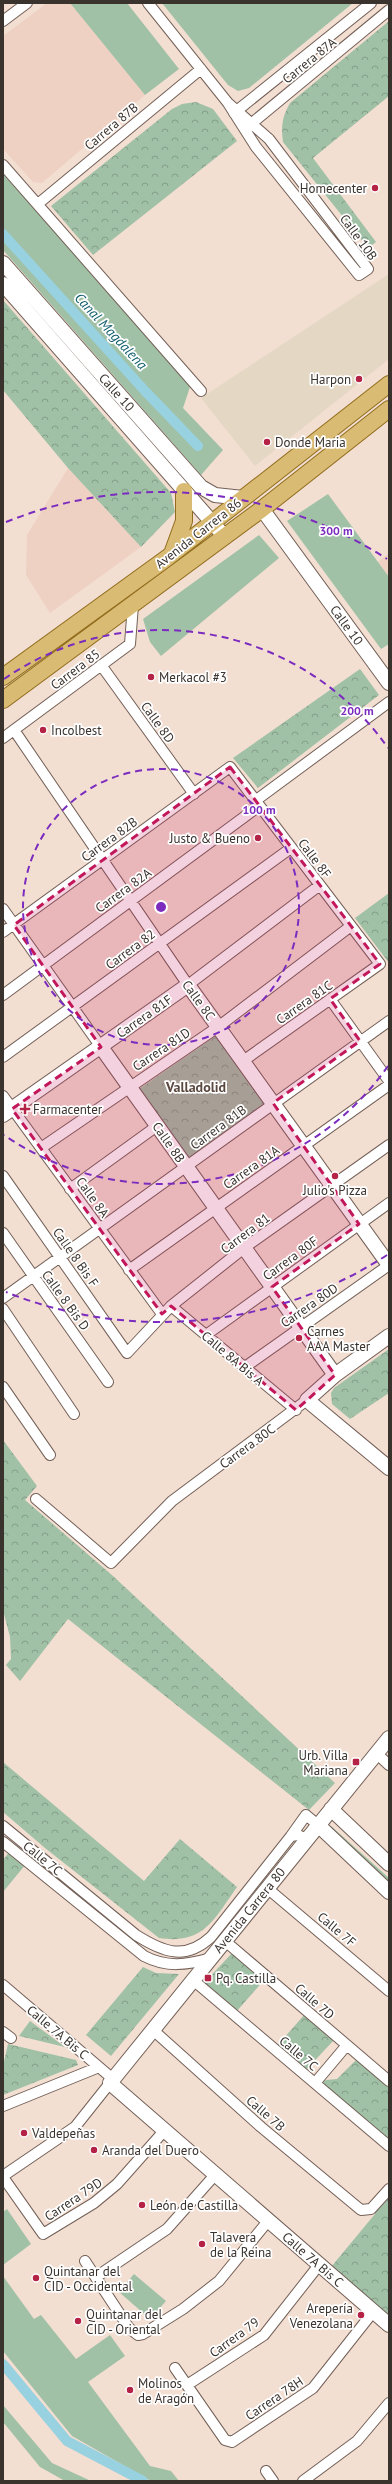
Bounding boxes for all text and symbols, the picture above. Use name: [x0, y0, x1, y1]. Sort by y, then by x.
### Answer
street label: Carrera 87A: [279, 33, 340, 87]
street label: Carrera 87B: [81, 99, 142, 154]
place label: Homecenter: [300, 180, 368, 197]
marker: Homecenter: [370, 183, 380, 193]
street label: Calle 10B: [336, 211, 381, 264]
water label: Canal Magdalena: [71, 289, 151, 373]
street label: Calle 10: [95, 370, 138, 415]
place label: Harpon: [310, 371, 351, 388]
marker: Harpon: [354, 374, 364, 384]
place label: Donde Maria: [275, 434, 346, 451]
marker: Donde Maria: [262, 437, 272, 447]
street label: Avenida Carrera 86: [152, 494, 245, 572]
text: 300 m: [319, 523, 353, 538]
street label: Calle 10: [326, 602, 367, 649]
street label: Carrera 85: [47, 645, 103, 694]
place label: Merkacol #3: [159, 669, 227, 686]
marker: Merkacol #3: [146, 672, 156, 682]
street label: Calle 8D: [137, 698, 178, 746]
text: 200 m: [340, 703, 374, 718]
place label: Incolbest: [51, 722, 102, 739]
marker: Incolbest: [38, 725, 48, 735]
text: 100 m: [242, 802, 276, 817]
street label: Carrera 82B: [78, 813, 141, 865]
place label: Justo & Bueno: [169, 830, 250, 847]
marker: Justo & Bueno: [253, 833, 263, 843]
street label: Calle 8F: [294, 835, 335, 882]
street label: Carrera 82A: [92, 864, 155, 916]
centre of rings: [154, 900, 168, 914]
street label: Carrera 82: [102, 926, 159, 973]
street label: Calle 8C: [178, 977, 219, 1024]
street label: Carrera 81C: [273, 977, 336, 1028]
street label: Carrera 81F: [113, 991, 176, 1042]
street label: Carrera 81D: [129, 1024, 193, 1075]
district label: Valladolid: [165, 1078, 226, 1096]
place label: Farmacenter: [33, 1101, 103, 1118]
street label: Carrera 81B: [187, 1101, 250, 1153]
marker: Farmacenter: [20, 1104, 30, 1114]
street label: Calle 8B: [148, 1119, 189, 1166]
street label: Carrera 81A: [220, 1142, 283, 1193]
marker: Julio's Pizza: [330, 1171, 340, 1181]
street label: Calle 8A: [72, 1174, 113, 1221]
place label: Julio's Pizza: [302, 1182, 367, 1199]
street label: Carrera 81: [217, 1209, 273, 1258]
street label: Calle 8 Bis F: [49, 1224, 102, 1290]
street label: Carrera 80F: [259, 1232, 322, 1284]
street label: Calle 8 Bis D: [38, 1267, 93, 1334]
street label: Carrera 80D: [277, 1279, 341, 1331]
place label: Carnes AAA Master: [307, 1323, 371, 1355]
street label: Calle 8A Bis A: [198, 1327, 268, 1390]
marker: Carnes AAA Master: [294, 1333, 304, 1343]
street label: Carrera 80C: [216, 1420, 279, 1472]
place label: Urb. Villa Mariana: [298, 1747, 348, 1779]
marker: Urb. Villa Mariana: [351, 1757, 361, 1767]
street label: Calle 7C: [20, 1837, 66, 1879]
street label: Avenida Carrera 80: [210, 1864, 289, 1956]
street label: Calle 7F: [314, 1908, 360, 1951]
place label: Pq. Castilla: [216, 1970, 276, 1987]
marker: Pq. Castilla: [203, 1973, 213, 1983]
street label: Calle 7D: [291, 1980, 338, 2023]
street label: Calle 7A Bis C: [23, 2002, 92, 2063]
street label: Calle 7C: [276, 2032, 322, 2075]
street label: Calle 7B: [243, 2092, 289, 2135]
place label: Valdepeñas: [31, 2125, 95, 2142]
marker: Valdepeñas: [19, 2128, 29, 2138]
place label: Aranda del Duero: [102, 2142, 199, 2159]
marker: Aranda del Duero: [89, 2145, 99, 2155]
street label: Carrera 79D: [41, 2174, 105, 2225]
place label: León de Castilla: [150, 2197, 238, 2214]
marker: León de Castilla: [137, 2200, 147, 2210]
street label: Calle 7A Bis C: [279, 2228, 347, 2291]
place label: Talavera de la Reina: [210, 2229, 272, 2261]
marker: Talavera de la Reina: [197, 2239, 207, 2249]
place label: Quintanar del CID - Occidental: [44, 2263, 133, 2295]
marker: Quintanar del CID - Occidental: [31, 2273, 41, 2283]
place label: Arepería Venezolana: [289, 2300, 353, 2332]
place label: Quintanar del CID - Oriental: [86, 2306, 162, 2338]
marker: Arepería Venezolana: [356, 2310, 366, 2320]
street label: Carrera 79: [206, 2314, 263, 2361]
marker: Quintanar del CID - Oriental: [73, 2316, 83, 2326]
street label: Carrera 78H: [242, 2373, 307, 2424]
place label: Molinos de Aragón: [138, 2375, 194, 2407]
marker: Molinos de Aragón: [125, 2385, 135, 2395]

